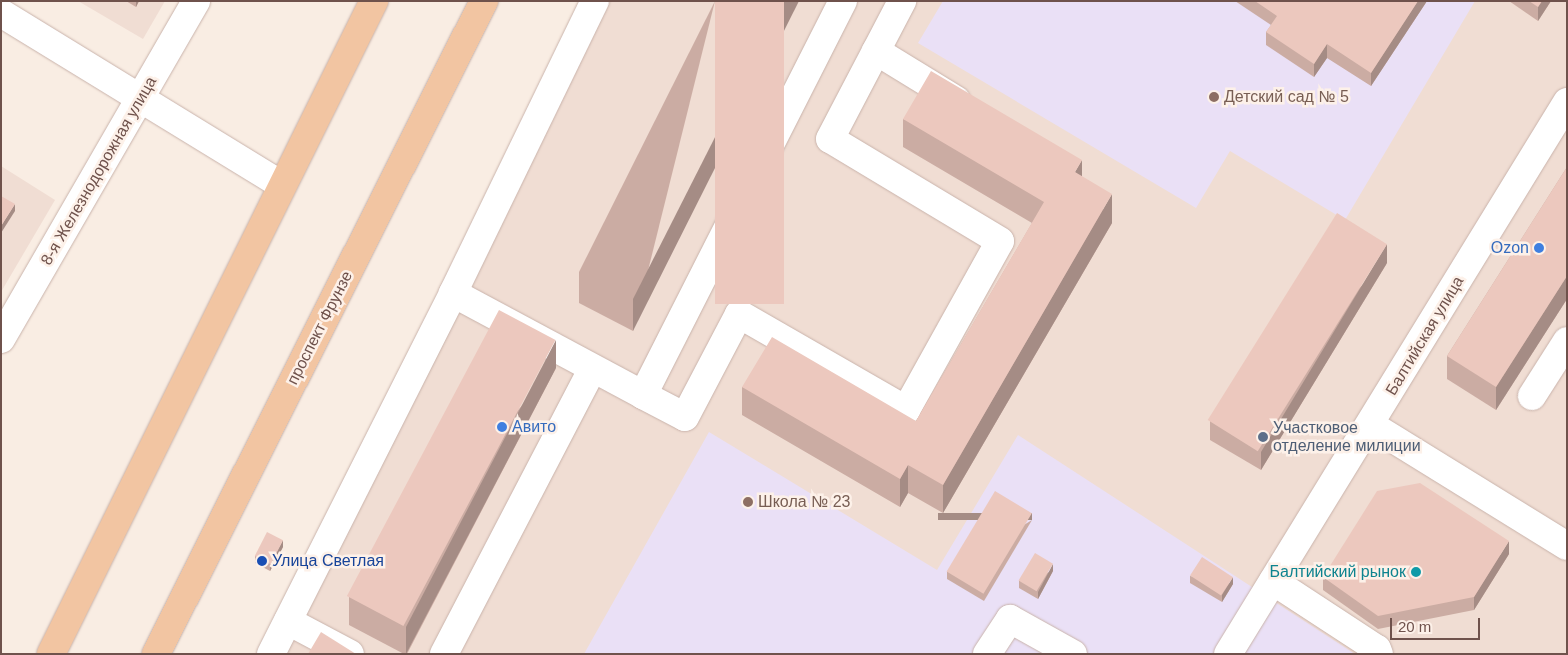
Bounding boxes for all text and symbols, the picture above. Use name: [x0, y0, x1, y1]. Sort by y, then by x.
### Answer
street label: 8-я Железнодорожная улица: [37, 73, 161, 269]
place label: Детский сад № 5: [1224, 87, 1349, 107]
marker: Детский сад № 5: [1208, 91, 1220, 103]
place label: Ozon: [1491, 238, 1529, 258]
marker: Ozon: [1533, 242, 1545, 254]
street label: проспект Фрунзе: [283, 268, 357, 388]
street label: Балтийская улица: [1382, 273, 1468, 399]
place label: Авито: [512, 417, 556, 437]
place label: Участковое отделение милиции: [1273, 418, 1421, 456]
marker: Авито: [496, 421, 508, 433]
marker: Участковое отделение милиции: [1257, 431, 1269, 443]
place label: Школа № 23: [758, 492, 850, 512]
marker: Школа № 23: [742, 496, 754, 508]
place label: Улица Светлая: [272, 551, 384, 571]
marker: Улица Светлая: [256, 555, 268, 567]
place label: Балтийский рынок: [1270, 562, 1406, 582]
marker: Балтийский рынок: [1410, 566, 1422, 578]
scale bar: [1393, 608, 1483, 640]
text: 20 m: [1398, 618, 1431, 635]

